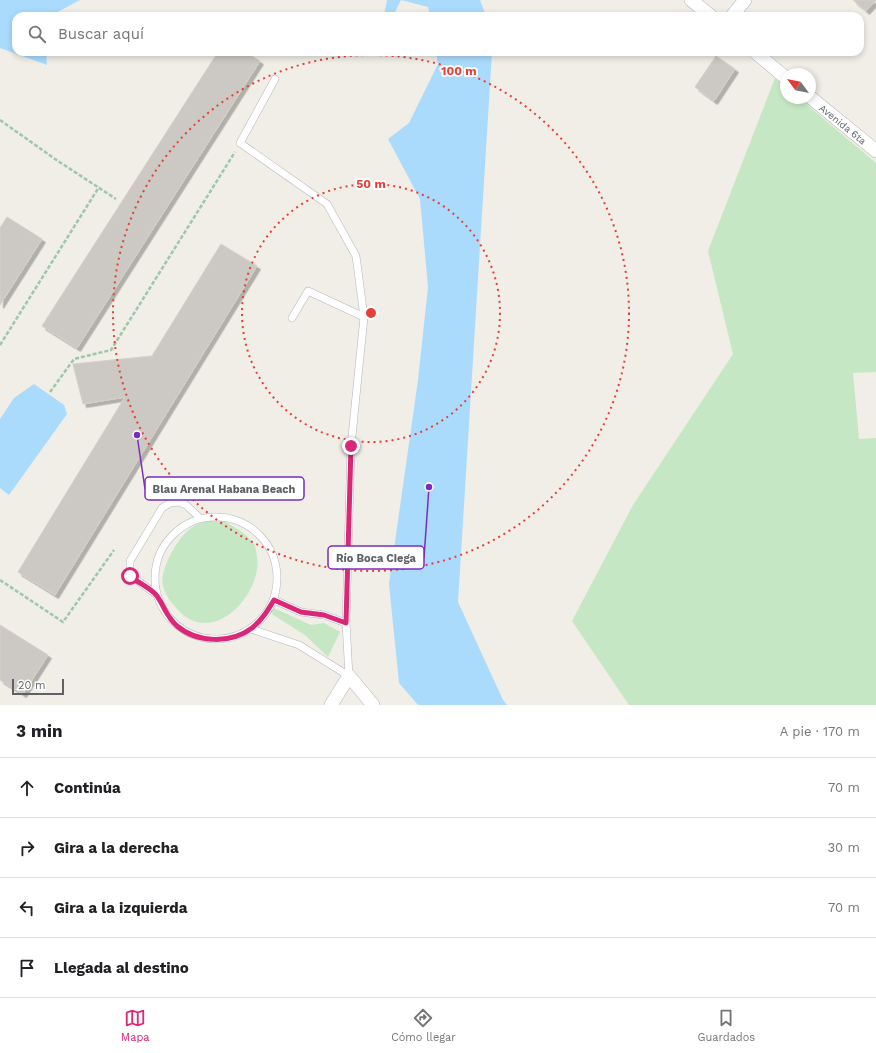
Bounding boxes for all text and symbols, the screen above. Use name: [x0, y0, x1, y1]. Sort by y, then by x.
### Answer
search box: [12, 12, 864, 56]
icon: search: [26, 23, 48, 45]
text: Buscar aquí: [58, 25, 144, 43]
text: 100 m: [441, 64, 477, 78]
north arrow: [780, 68, 816, 104]
street label: Avenida 6ta: [817, 102, 869, 147]
text: 50 m: [356, 177, 386, 191]
centre of rings: [364, 306, 378, 320]
route end: [342, 437, 360, 455]
callout: Blau Arenal Habana Beach: [145, 477, 304, 500]
text: Blau Arenal Habana Beach: [153, 483, 296, 496]
callout: Río Boca Ciega: [328, 546, 424, 569]
text: Río Boca Ciega: [336, 552, 417, 565]
route start: [121, 567, 139, 585]
scale bar: [12, 677, 64, 696]
text: 20 m: [18, 679, 46, 692]
text: 3 min: [16, 721, 62, 741]
text: A pie · 170 m: [780, 724, 860, 739]
icon: ahead: [16, 777, 38, 799]
text: Continúa: [54, 779, 121, 797]
text: 70 m: [828, 780, 860, 795]
icon: right: [16, 837, 38, 859]
text: Gira a la derecha: [54, 839, 179, 857]
text: 30 m: [828, 840, 860, 855]
icon: left: [16, 897, 38, 919]
text: Gira a la izquierda: [54, 899, 187, 917]
text: 70 m: [828, 900, 860, 915]
icon: arrive: [16, 957, 38, 979]
text: Llegada al destino: [54, 959, 189, 977]
tab: Mapa: [121, 1007, 150, 1044]
tab: Cómo llegar: [391, 1007, 456, 1044]
tab: Guardados: [697, 1007, 755, 1044]

